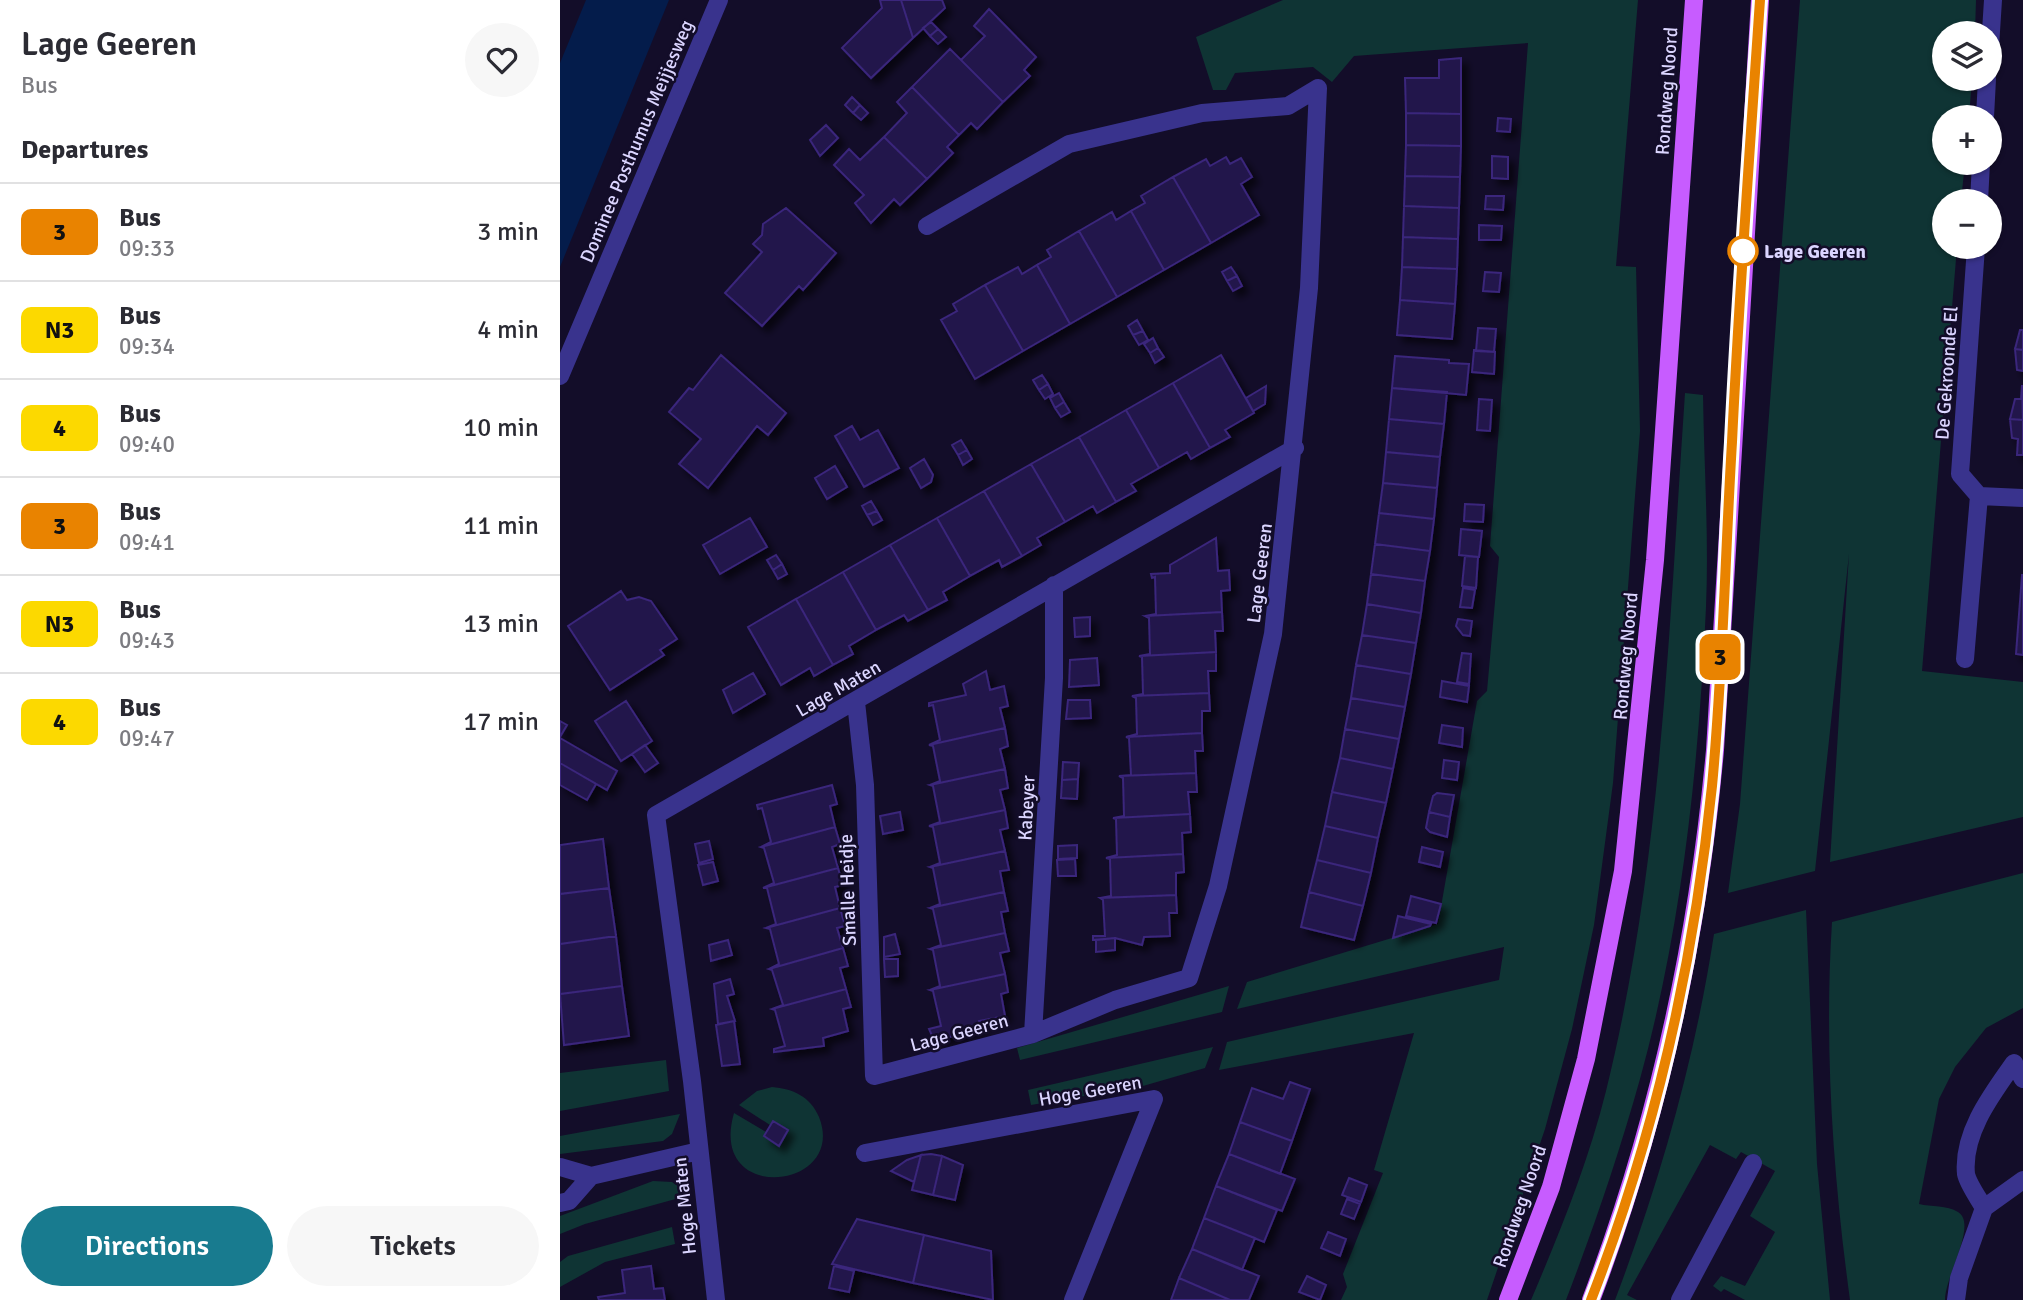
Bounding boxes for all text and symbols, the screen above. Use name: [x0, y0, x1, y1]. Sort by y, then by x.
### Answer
street label: Dominee Posthumus Meijjesweg: [575, 16, 699, 266]
map controls: [1932, 21, 2002, 259]
button: layers: [1932, 21, 2002, 91]
button: heart: [465, 23, 539, 97]
text: Lage Geeren: [21, 24, 197, 65]
street label: Rondweg Noord: [1651, 26, 1683, 156]
text: Bus: [21, 71, 58, 100]
button: +: [1932, 105, 2002, 175]
text: Departures: [21, 134, 148, 166]
button: −: [1932, 189, 2002, 259]
text: Bus: [119, 202, 161, 234]
text: 3 min: [477, 216, 539, 248]
text: 3: [53, 217, 66, 247]
text: 09:33: [119, 234, 175, 263]
marker: Lage Geeren: [1728, 236, 1758, 266]
place label: Lage Geeren: [1764, 240, 1866, 264]
text: Bus: [119, 300, 161, 332]
street label: De Gekroonde El: [1930, 305, 1964, 441]
text: 4 min: [477, 314, 539, 346]
text: N3: [45, 315, 74, 345]
text: 09:34: [119, 332, 175, 361]
text: Bus: [119, 398, 161, 430]
text: 10 min: [463, 412, 539, 444]
text: 4: [53, 413, 66, 443]
text: 09:40: [119, 430, 175, 459]
text: Bus: [119, 496, 161, 528]
text: 11 min: [463, 510, 539, 542]
text: 3: [53, 511, 66, 541]
street label: Lage Geeren: [1242, 522, 1278, 625]
text: 09:41: [119, 528, 175, 557]
street label: Rondweg Noord: [1608, 591, 1644, 721]
text: Bus: [119, 594, 161, 626]
text: 13 min: [463, 608, 539, 640]
text: N3: [45, 609, 74, 639]
text: 09:43: [119, 626, 175, 655]
line badge: 3: [1697, 634, 1743, 680]
text: 3: [1714, 642, 1726, 672]
street label: Lage Maten: [792, 655, 885, 723]
text: Bus: [119, 692, 161, 724]
text: 17 min: [463, 706, 539, 738]
text: 4: [53, 707, 66, 737]
text: 09:47: [119, 724, 175, 753]
street label: Kabeyer: [1013, 775, 1041, 841]
street label: Smalle Heidje: [834, 834, 862, 946]
street label: Lage Geeren: [907, 1008, 1011, 1058]
street label: Hoge Geeren: [1037, 1070, 1144, 1112]
street label: Rondweg Noord: [1488, 1142, 1552, 1271]
street label: Hoge Maten: [668, 1156, 702, 1256]
button: Directions: [21, 1206, 273, 1286]
button: Tickets: [287, 1206, 539, 1286]

